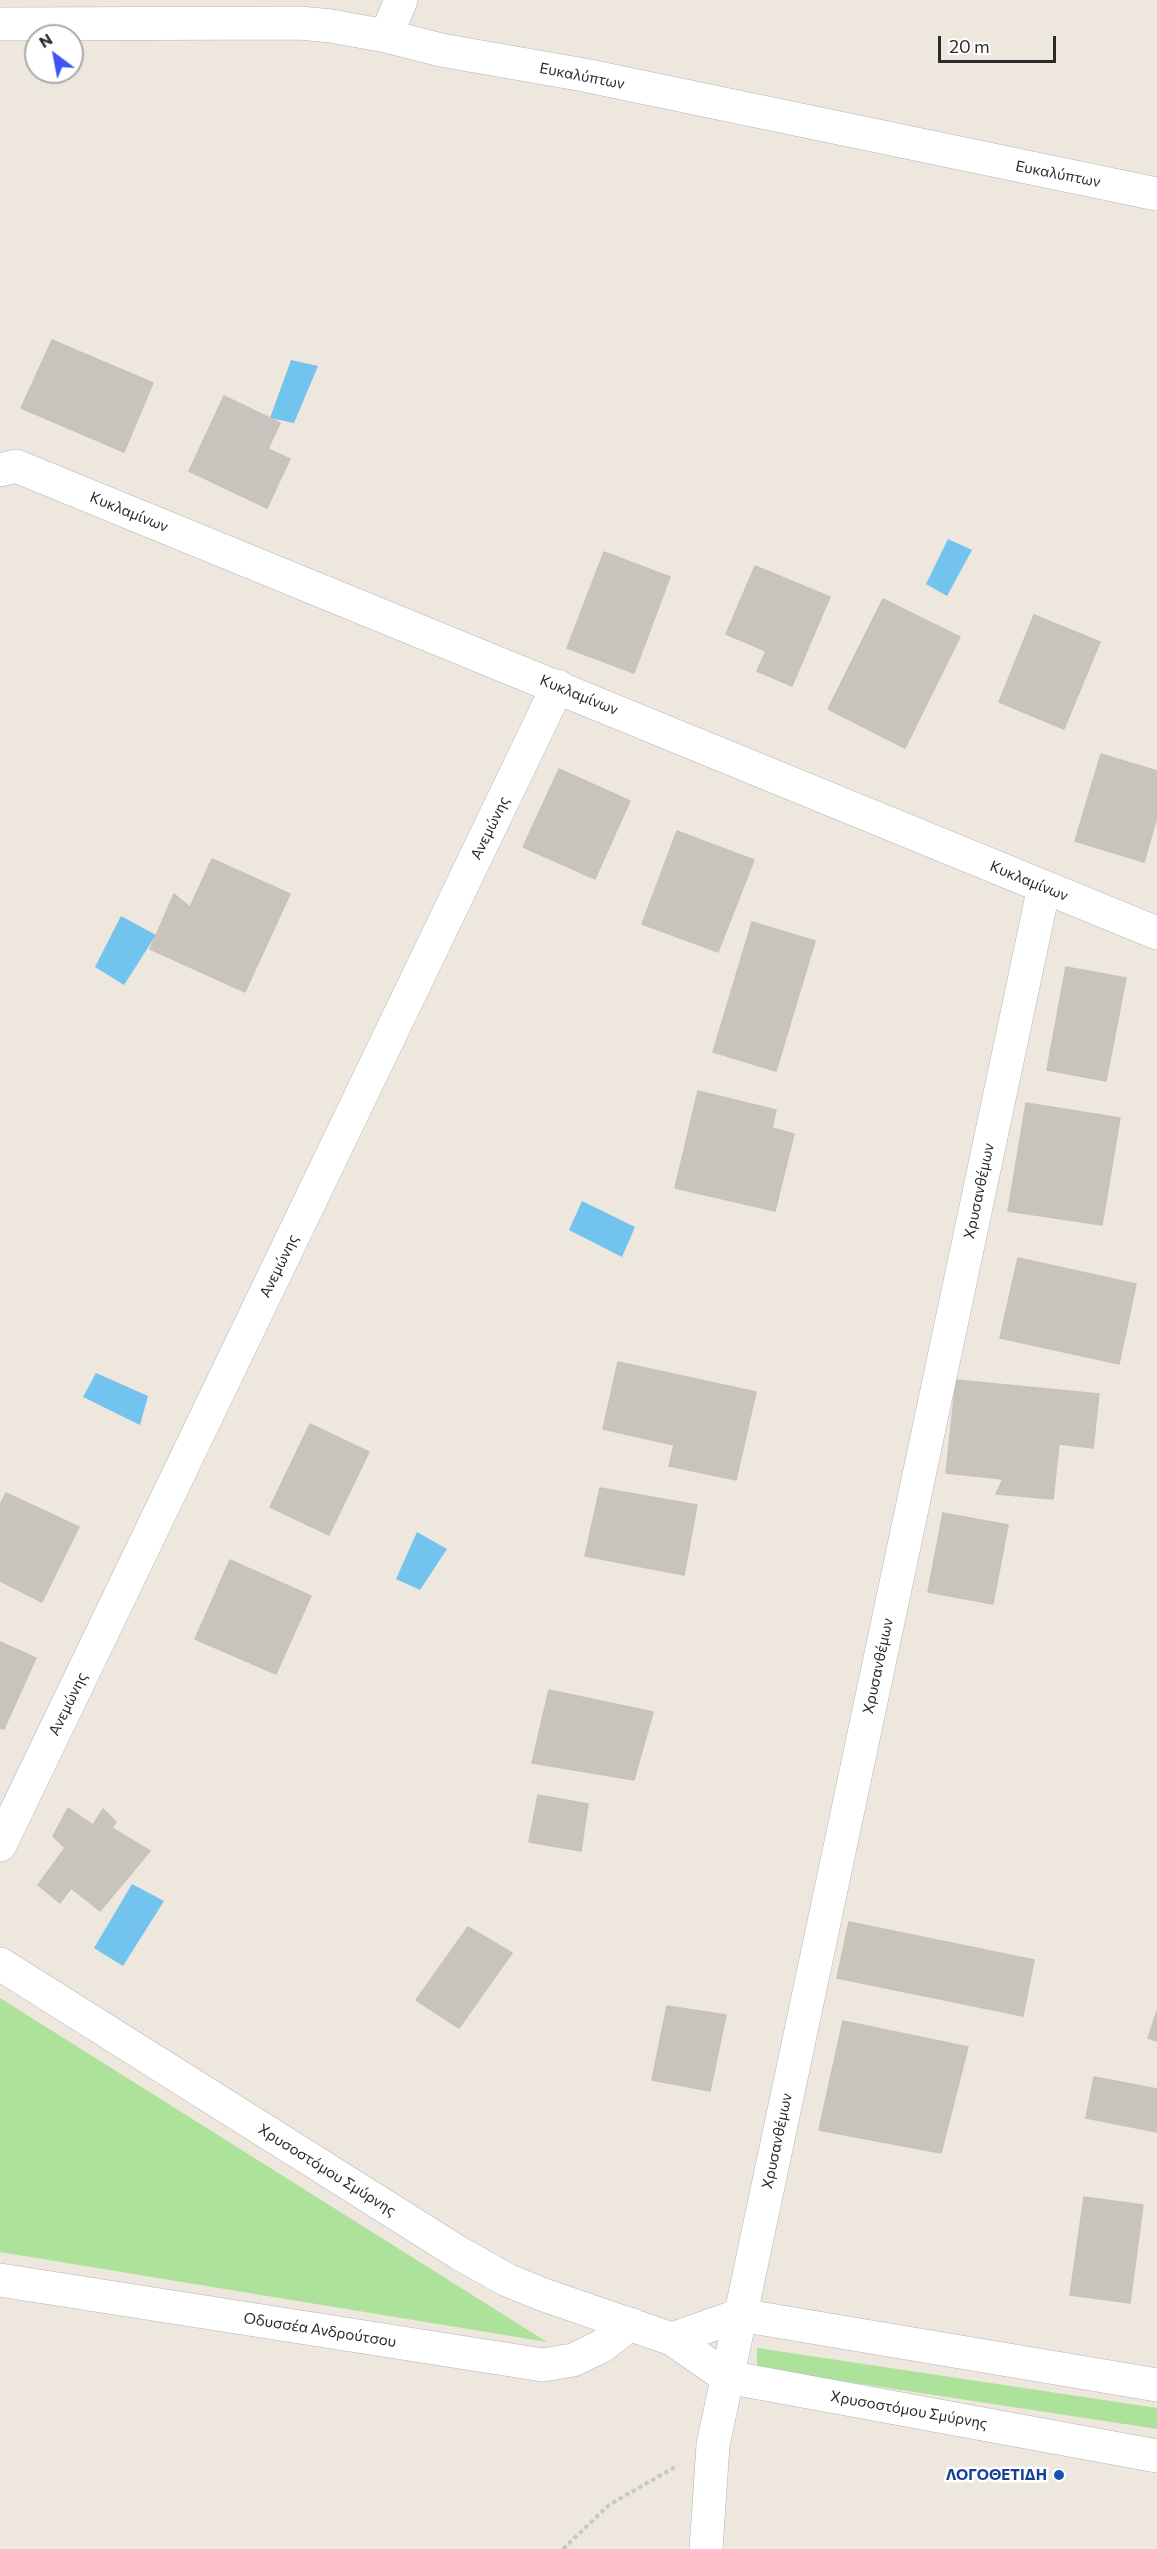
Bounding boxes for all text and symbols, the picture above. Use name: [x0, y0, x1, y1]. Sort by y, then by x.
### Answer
north arrow: [24, 24, 84, 84]
scale bar: [941, 24, 1060, 62]
text: N: [35, 29, 55, 51]
text: 20 m: [949, 35, 990, 57]
street label: Ευκαλύπτων: [538, 59, 626, 93]
street label: Ευκαλύπτων: [1014, 157, 1102, 191]
street label: Κυκλαμίνων: [87, 488, 171, 536]
street label: Κυκλαμίνων: [537, 671, 621, 719]
street label: Ανεμώνης: [467, 793, 513, 863]
street label: Κυκλαμίνων: [987, 857, 1071, 905]
street label: Χρυσανθέμων: [960, 1141, 998, 1241]
street label: Ανεμώνης: [256, 1231, 302, 1301]
street label: Χρυσανθέμων: [859, 1616, 897, 1716]
street label: Ανεμώνης: [45, 1669, 91, 1739]
street label: Χρυσανθέμων: [758, 2091, 796, 2191]
street label: Χρυσοστόμου Σμύρνης: [255, 2120, 399, 2220]
street label: Οδυσσέα Ανδρούτσου: [242, 2309, 398, 2351]
street label: Χρυσοστόμου Σμύρνης: [829, 2387, 989, 2433]
place label: ΛΟΓΟΘΕΤΙΔΗ: [946, 2466, 1047, 2484]
marker: ΛΟΓΟΘΕΤΙΔΗ: [1052, 2468, 1066, 2482]

